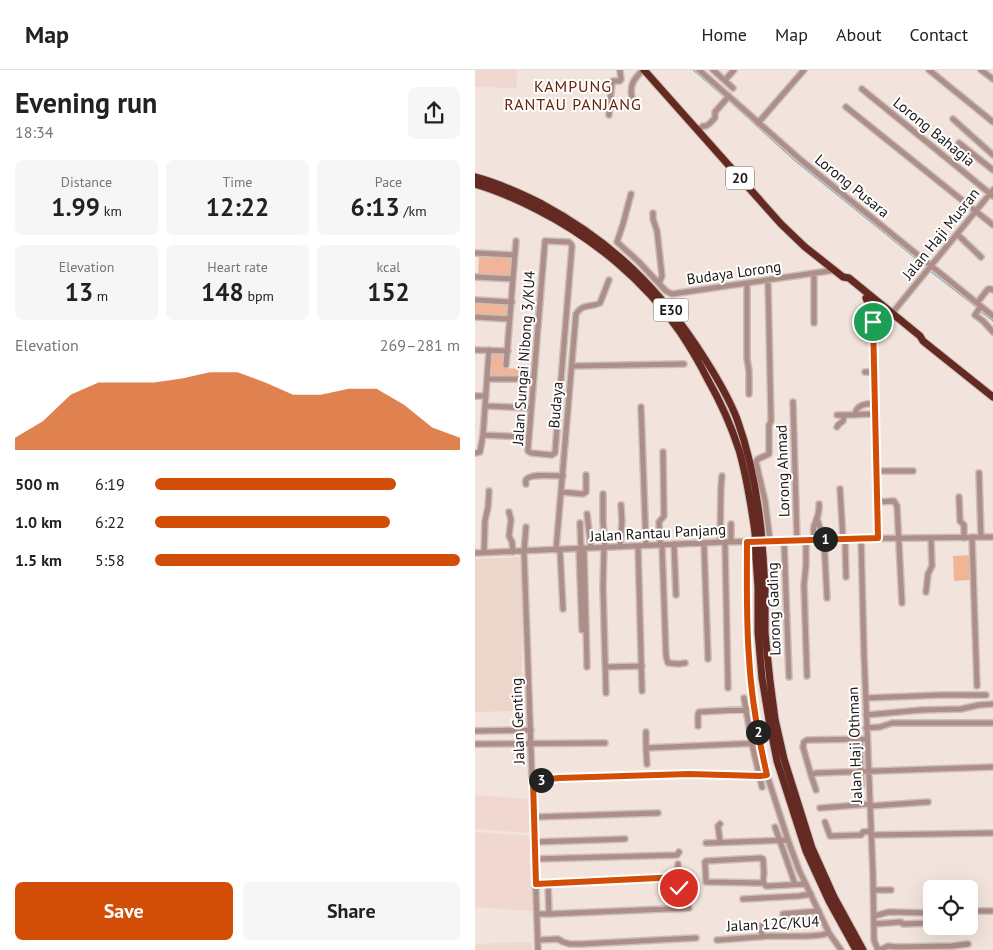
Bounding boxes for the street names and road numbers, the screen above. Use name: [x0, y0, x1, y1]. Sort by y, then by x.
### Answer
street label: Lorong Bahagia: [890, 93, 979, 170]
street label: Lorong Pusara: [811, 150, 893, 221]
road number: 20: [726, 166, 754, 190]
street label: Jalan Haji Musran: [897, 184, 983, 284]
street label: Budaya Lorong: [686, 256, 782, 289]
street label: Jalan Sungai Nibong 3/KU4: [508, 270, 539, 447]
road number: E30: [653, 298, 689, 322]
street label: Budaya: [544, 381, 567, 429]
street label: Lorong Ahmad: [771, 424, 794, 518]
street label: Jalan Rantau Panjang: [589, 519, 726, 546]
street label: Lorong Gading: [762, 562, 785, 656]
street label: Jalan Genting: [507, 678, 529, 765]
street label: Jalan Haji Othman: [843, 686, 866, 805]
street label: Jalan 12C/KU4: [725, 912, 820, 935]

